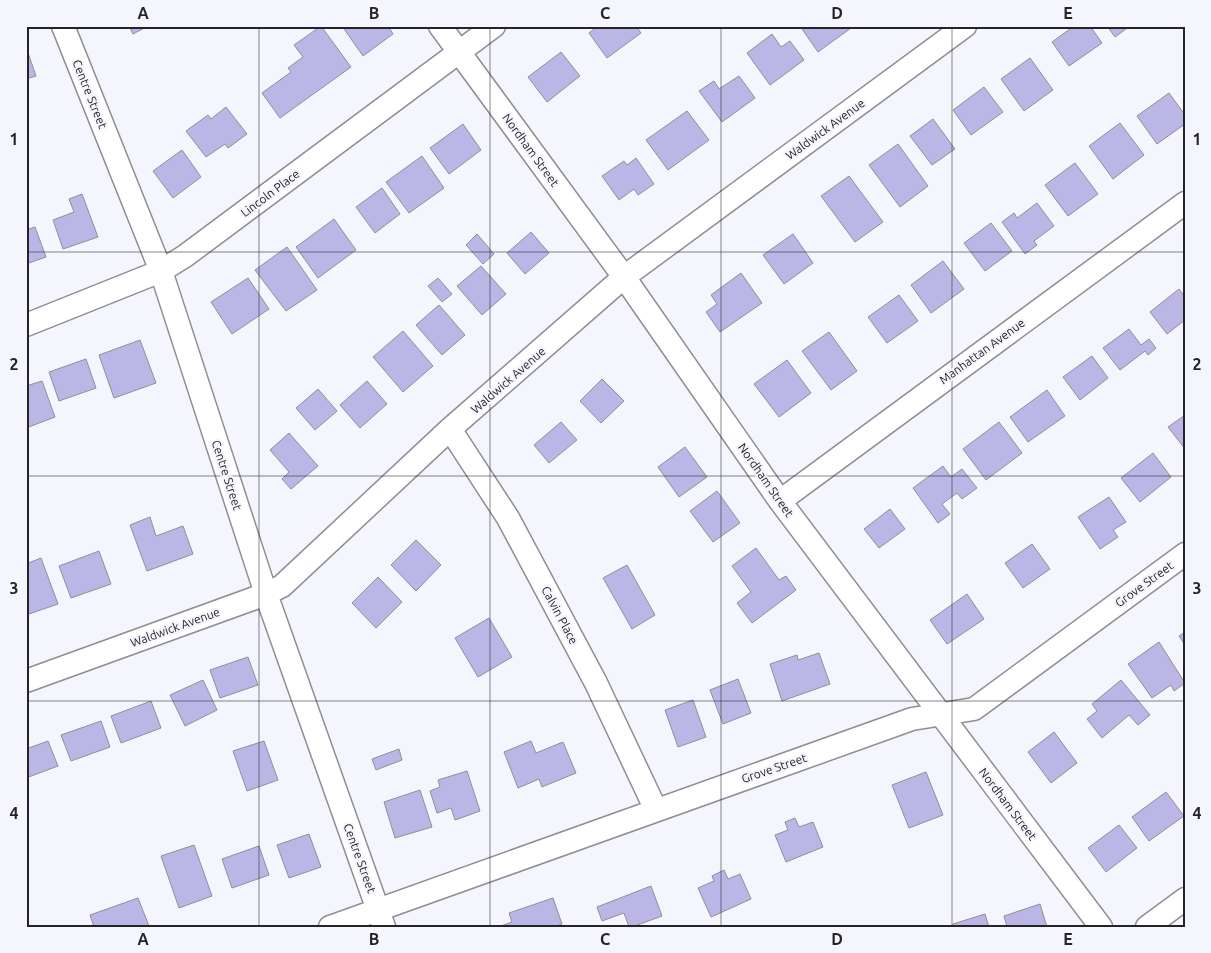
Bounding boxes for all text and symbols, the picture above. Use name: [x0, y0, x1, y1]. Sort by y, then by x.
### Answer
text: A: [137, 4, 149, 22]
text: B: [369, 4, 379, 22]
text: C: [600, 4, 610, 22]
text: D: [831, 4, 843, 22]
text: E: [1063, 4, 1073, 22]
street label: Centre Street: [70, 58, 110, 131]
street label: Waldwick Avenue: [783, 96, 867, 162]
street label: Nordham Street: [500, 111, 562, 189]
text: 1: [9, 130, 19, 148]
text: 1: [1192, 130, 1202, 148]
street label: Lincoln Place: [238, 167, 302, 219]
street label: Manhattan Avenue: [937, 316, 1027, 386]
street label: Waldwick Avenue: [468, 344, 548, 416]
text: 2: [9, 355, 19, 373]
text: 2: [1192, 355, 1202, 373]
street label: Centre Street: [210, 438, 245, 512]
street label: Nordham Street: [736, 441, 796, 519]
street label: Grove Street: [1113, 559, 1176, 609]
text: 3: [9, 579, 19, 597]
text: 3: [1192, 579, 1202, 597]
street label: Calvin Place: [539, 584, 581, 646]
street label: Waldwick Avenue: [128, 605, 222, 649]
street label: Grove Street: [740, 751, 809, 785]
street label: Nordham Street: [977, 765, 1039, 843]
text: 4: [9, 804, 19, 822]
text: 4: [1192, 804, 1202, 822]
street label: Centre Street: [341, 822, 379, 895]
text: A: [137, 930, 149, 948]
text: B: [369, 930, 379, 948]
text: C: [600, 930, 610, 948]
text: D: [831, 930, 843, 948]
text: E: [1063, 930, 1073, 948]

